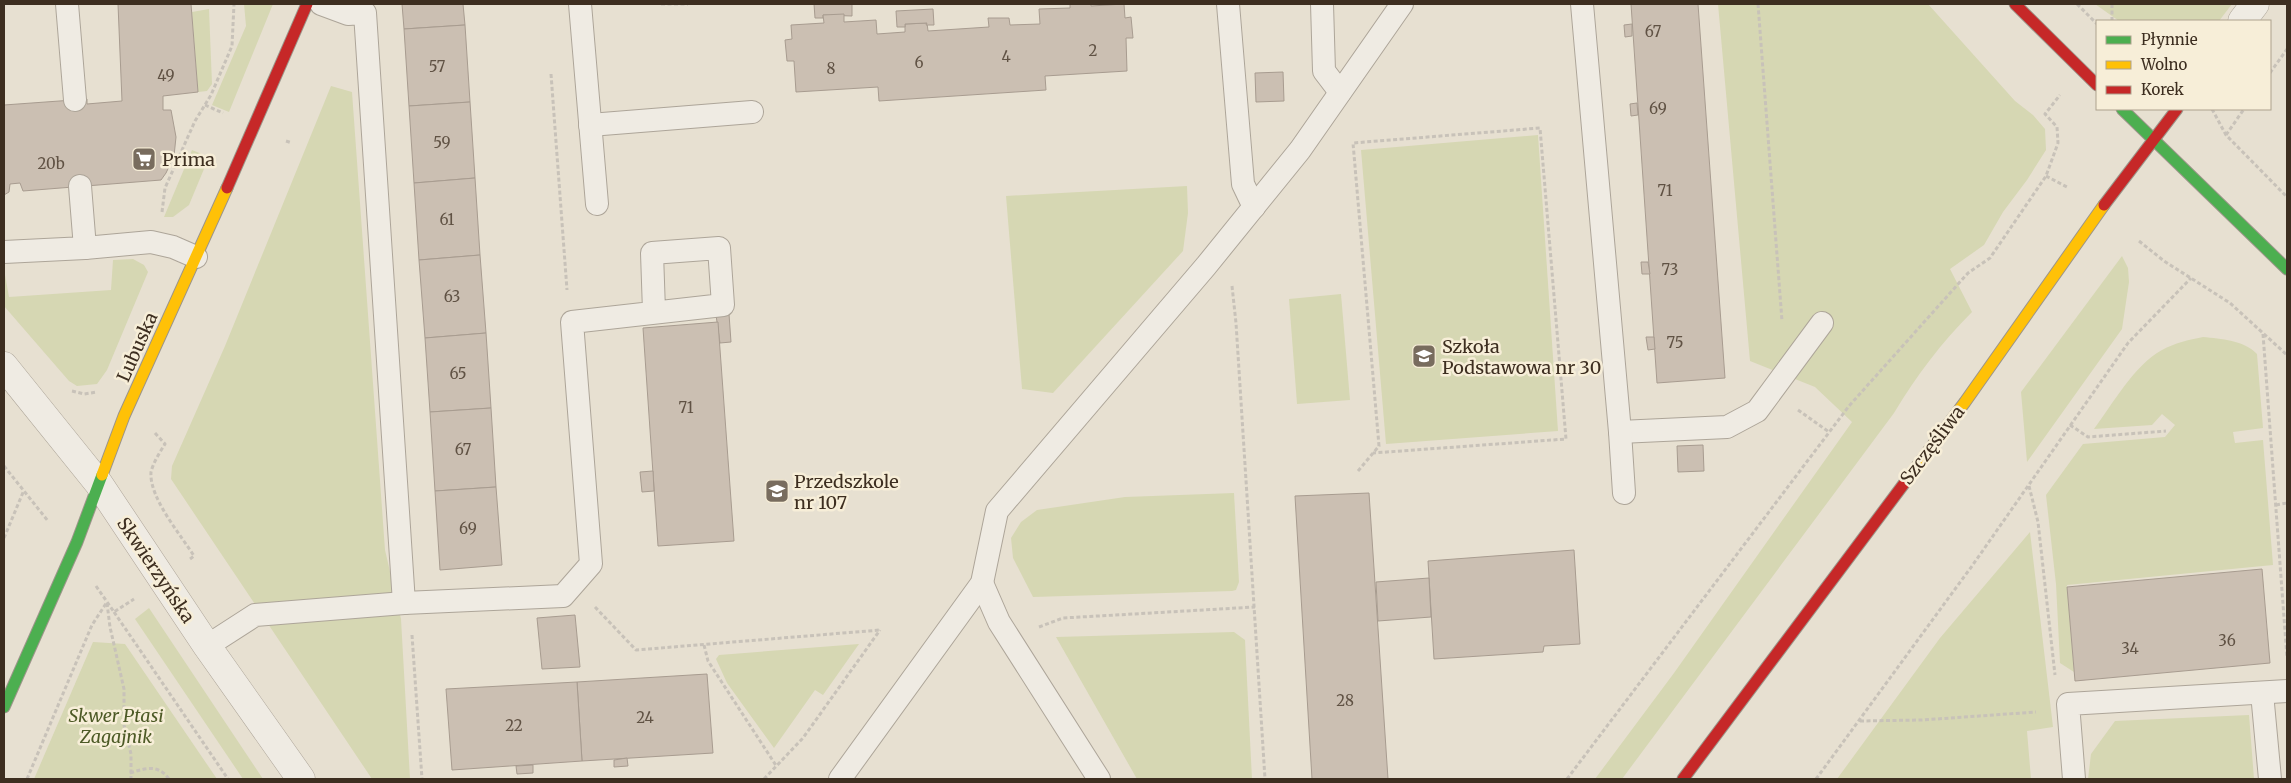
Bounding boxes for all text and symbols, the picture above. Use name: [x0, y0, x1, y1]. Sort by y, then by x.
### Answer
legend: [2096, 20, 2271, 110]
house number: 67: [1645, 22, 1662, 41]
text: Płynnie: [2141, 30, 2198, 49]
house number: 2: [1089, 41, 1098, 60]
house number: 4: [1001, 47, 1011, 66]
house number: 6: [914, 53, 924, 72]
text: Wolno: [2140, 55, 2188, 74]
house number: 57: [429, 57, 446, 76]
house number: 8: [827, 59, 836, 78]
house number: 49: [157, 66, 175, 85]
text: Korek: [2141, 80, 2184, 99]
house number: 69: [1649, 99, 1667, 118]
house number: 59: [433, 133, 451, 152]
supermarket icon: Prima: [131, 146, 157, 172]
place label: Prima: [162, 148, 215, 171]
house number: 20b: [37, 154, 65, 173]
house number: 71: [1657, 181, 1673, 200]
house number: 61: [440, 210, 455, 229]
house number: 73: [1662, 260, 1678, 279]
house number: 63: [444, 287, 460, 306]
street label: Lubuska: [112, 308, 163, 385]
house number: 75: [1667, 333, 1683, 352]
place label: Szkoła Podstawowa nr 30: [1442, 335, 1601, 379]
school or university icon: Szkoła Podstawowa nr 30: [1411, 343, 1437, 369]
house number: 65: [449, 364, 467, 383]
house number: 71: [678, 398, 694, 417]
street label: Szczęśliwa: [1895, 401, 1969, 489]
house number: 67: [455, 440, 472, 459]
place label: Przedszkole nr 107: [794, 470, 899, 514]
school or university icon: Przedszkole nr 107: [764, 478, 790, 504]
street label: Skwierzyńska: [112, 513, 200, 628]
house number: 69: [459, 519, 477, 538]
house number: 36: [2218, 631, 2236, 650]
house number: 34: [2121, 639, 2139, 658]
house number: 28: [1336, 691, 1354, 710]
park label: Skwer Ptasi Zagajnik: [68, 704, 164, 748]
house number: 24: [636, 708, 654, 727]
house number: 22: [505, 716, 523, 735]

